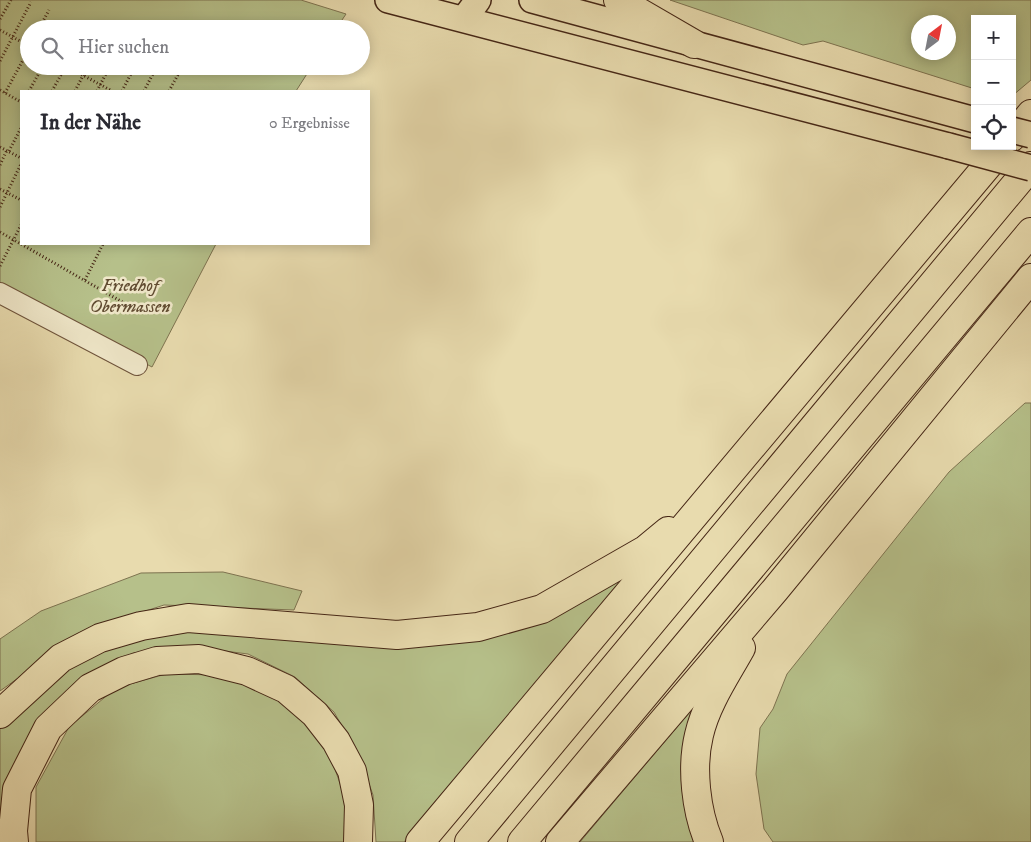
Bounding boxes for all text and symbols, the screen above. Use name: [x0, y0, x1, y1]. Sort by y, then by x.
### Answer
north arrow: [911, 15, 956, 60]
map controls: [971, 15, 1016, 150]
button: +: [971, 15, 1016, 60]
search box: [20, 20, 370, 75]
icon: search: [38, 34, 66, 62]
text: Hier suchen: [78, 36, 169, 59]
button: −: [971, 60, 1016, 105]
button: locate: [971, 105, 1016, 150]
text: In der Nähe: [40, 110, 141, 136]
text: 0 Ergebnisse: [269, 113, 350, 133]
park label: Friedhof Obermassen: [90, 275, 170, 318]

